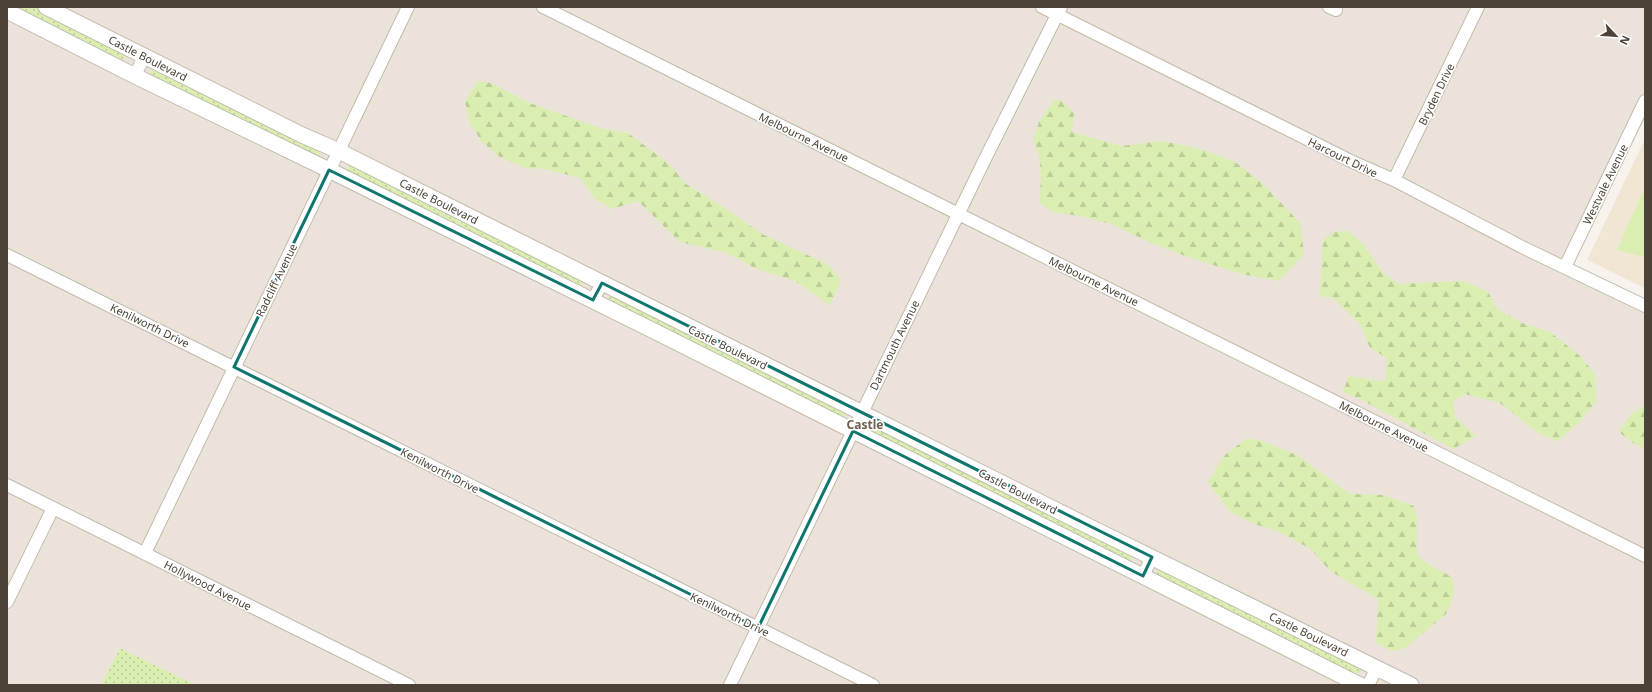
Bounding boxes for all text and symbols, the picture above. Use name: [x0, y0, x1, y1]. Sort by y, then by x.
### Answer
north arrow: [1596, 16, 1636, 56]
street label: Castle Boulevard: [106, 32, 190, 84]
text: N: [1617, 33, 1634, 48]
street label: Bryden Drive: [1415, 61, 1457, 127]
street label: Melbourne Avenue: [757, 109, 851, 165]
street label: Harcourt Drive: [1306, 134, 1380, 180]
street label: Westvale Avenue: [1579, 141, 1631, 227]
street label: Castle Boulevard: [397, 175, 481, 227]
street label: Radcliff Avenue: [252, 241, 300, 319]
street label: Melbourne Avenue: [1047, 253, 1141, 309]
street label: Dartmouth Avenue: [866, 297, 922, 393]
street label: Kenilworth Drive: [108, 299, 192, 351]
street label: Castle Boulevard: [686, 321, 770, 373]
street label: Melbourne Avenue: [1337, 397, 1431, 455]
district label: Castle: [847, 416, 883, 433]
street label: Kenilworth Drive: [398, 444, 482, 496]
street label: Castle Boulevard: [976, 465, 1060, 517]
street label: Hollywood Avenue: [162, 556, 254, 614]
street label: Kenilworth Drive: [688, 588, 772, 640]
street label: Castle Boulevard: [1267, 608, 1351, 660]

